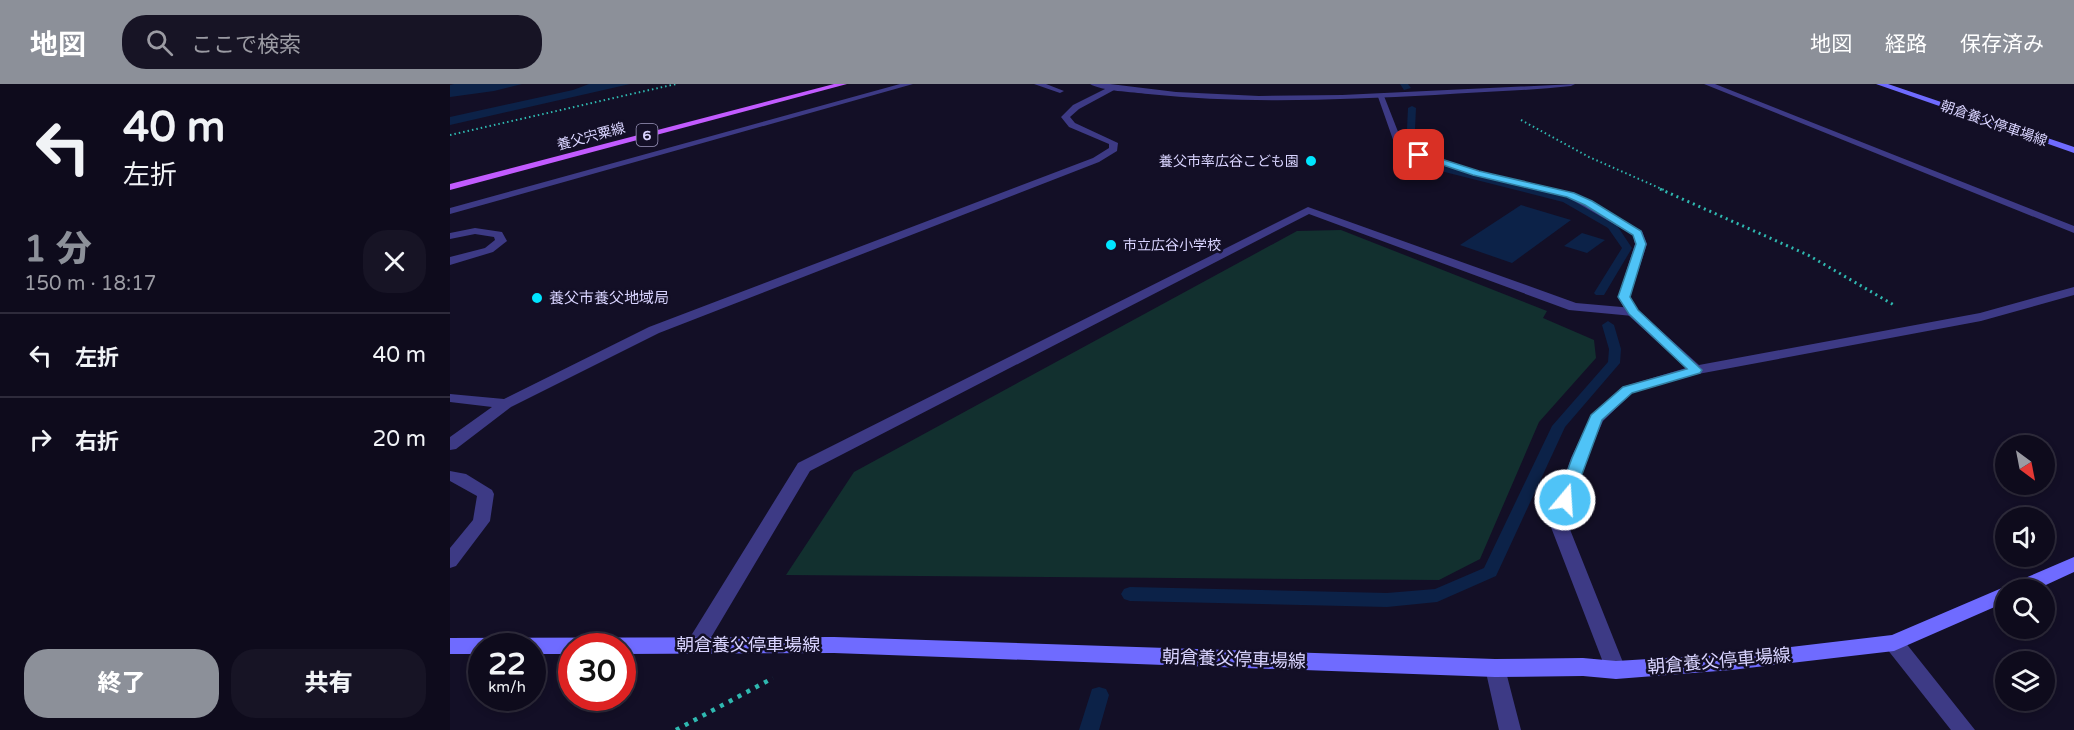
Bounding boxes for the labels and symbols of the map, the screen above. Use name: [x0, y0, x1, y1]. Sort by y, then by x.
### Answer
street label: 朝倉養父停車場線: [1938, 97, 2050, 150]
street label: 養父宍粟線: [555, 119, 627, 154]
road number: 6: [636, 124, 658, 146]
pin: [1393, 129, 1444, 180]
place label: 養父市率広谷こども園: [1159, 153, 1299, 170]
marker: 養父市率広谷こども園: [1304, 154, 1318, 168]
place label: 市立広谷小学校: [1123, 237, 1221, 254]
marker: 市立広谷小学校: [1104, 238, 1118, 252]
place label: 養父市養父地域局: [549, 289, 669, 307]
marker: 養父市養父地域局: [530, 291, 544, 305]
north arrow: [1995, 435, 2055, 495]
position arrow: [1533, 468, 1597, 532]
speed limit sign: 30: [558, 633, 636, 711]
street label: 朝倉養父停車場線: [676, 634, 820, 656]
street label: 朝倉養父停車場線: [1646, 644, 1792, 678]
street label: 朝倉養父停車場線: [1162, 645, 1306, 673]

